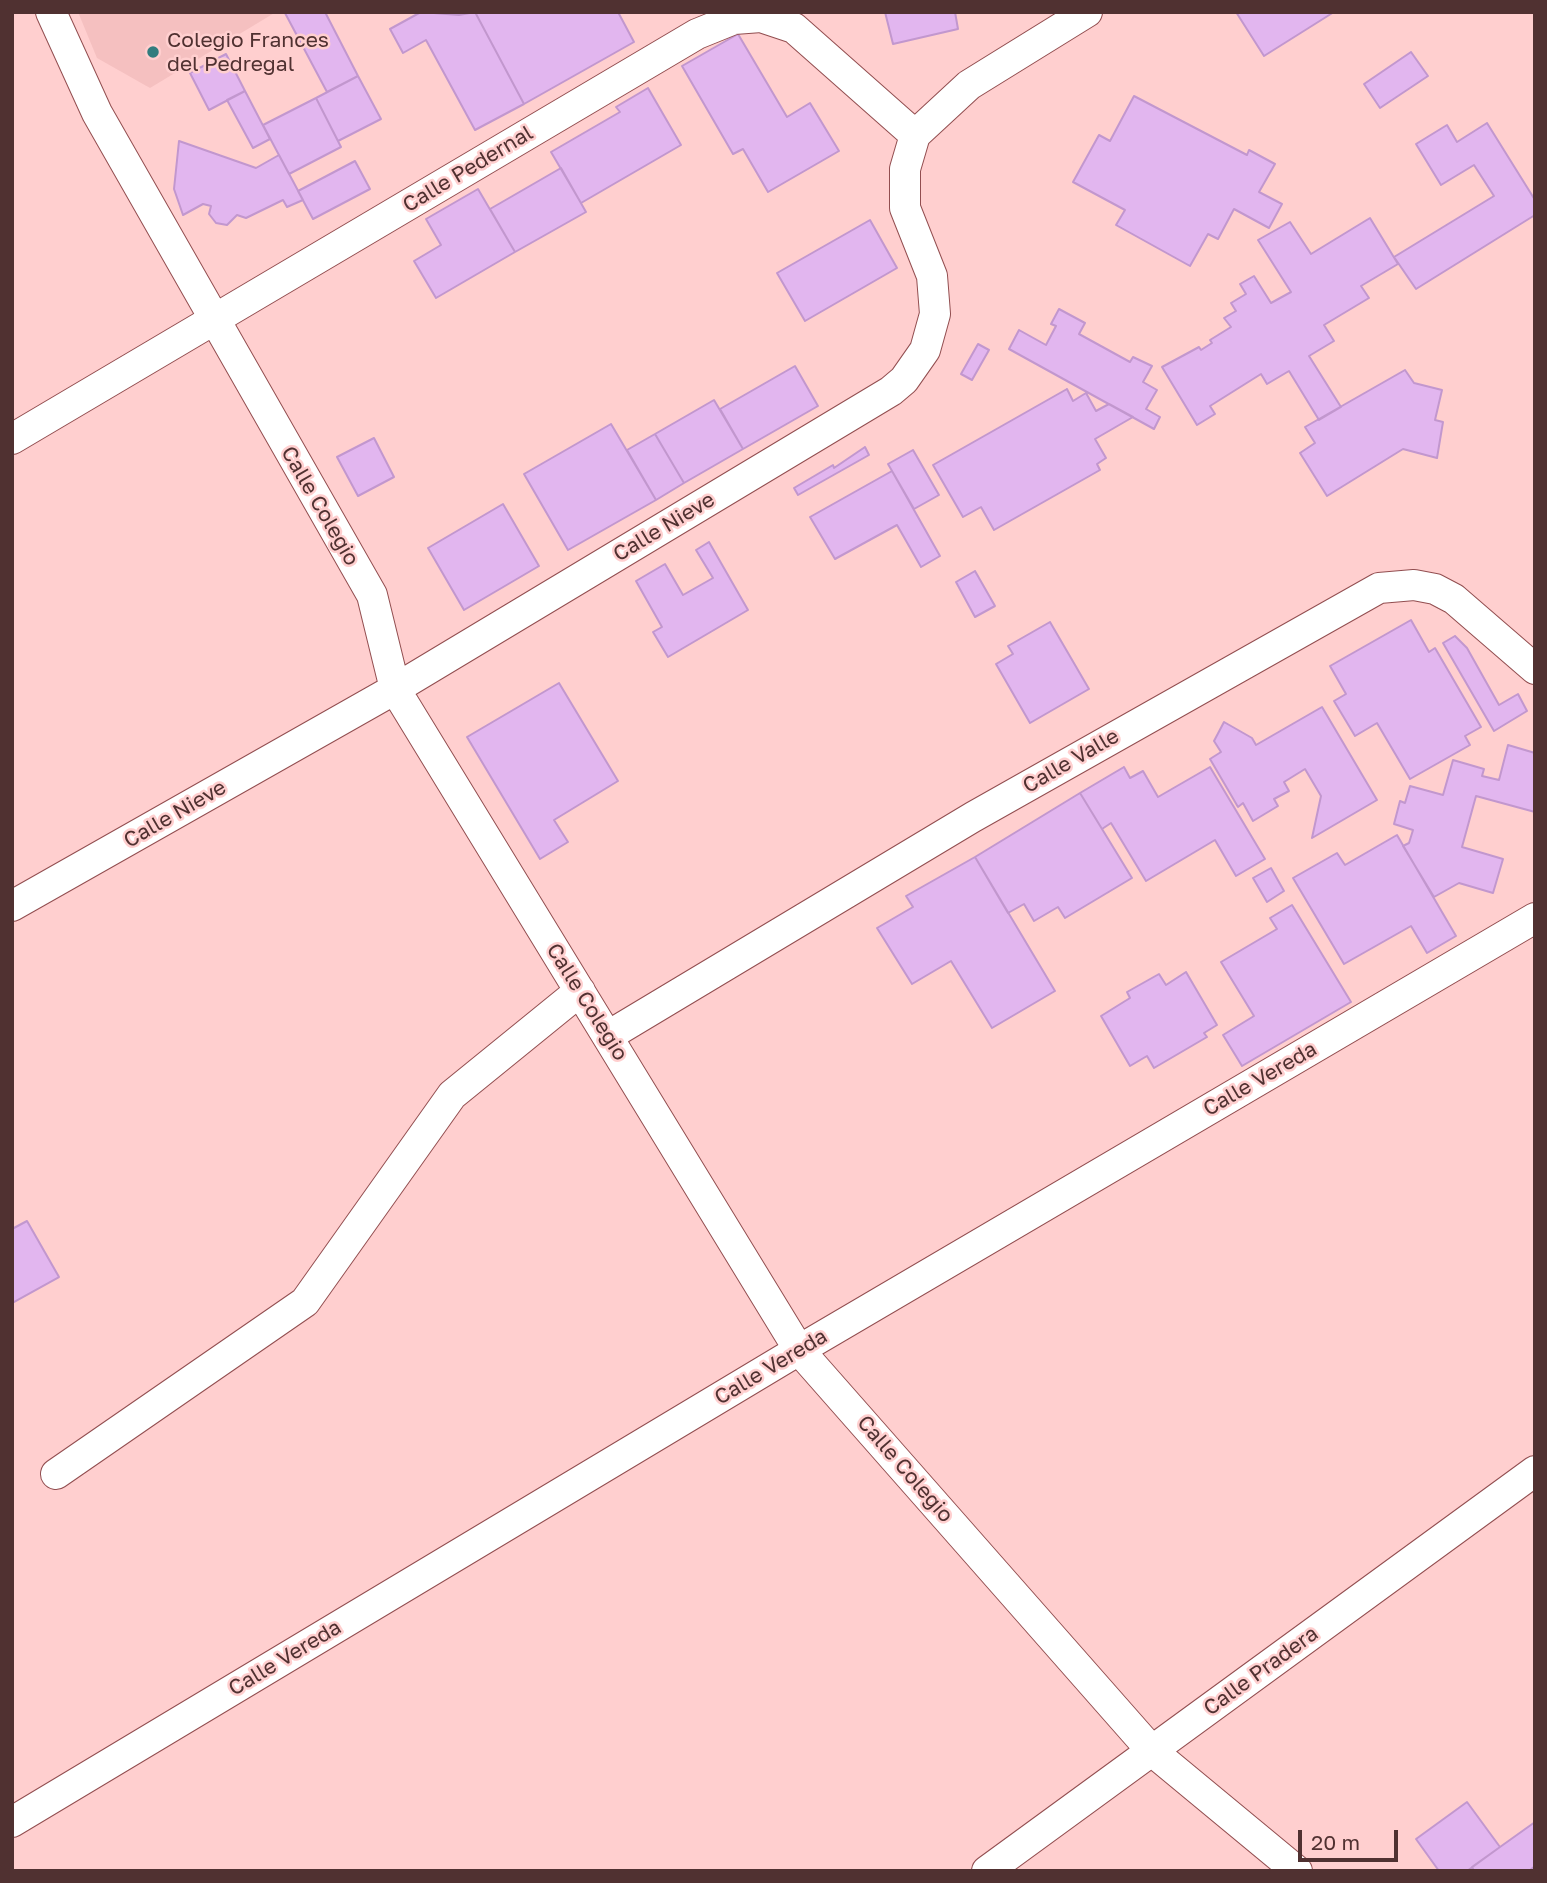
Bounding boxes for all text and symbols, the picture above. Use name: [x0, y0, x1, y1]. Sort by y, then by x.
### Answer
place label: Colegio Frances del Pedregal: [167, 27, 329, 77]
marker: Colegio Frances del Pedregal: [145, 44, 161, 60]
street label: Calle Pedernal: [398, 120, 538, 218]
street label: Calle Colegio: [276, 442, 364, 570]
street label: Calle Nieve: [609, 487, 719, 567]
street label: Calle Valle: [1018, 723, 1124, 799]
street label: Calle Nieve: [119, 775, 231, 853]
street label: Calle Colegio: [541, 939, 633, 1065]
street label: Calle Vereda: [1199, 1036, 1321, 1122]
street label: Calle Vereda: [710, 1324, 832, 1410]
street label: Calle Colegio: [852, 1410, 958, 1528]
street label: Calle Vereda: [224, 1615, 346, 1701]
street label: Calle Pradera: [1199, 1621, 1323, 1721]
scale bar: [1302, 1816, 1402, 1860]
text: 20 m: [1311, 1829, 1360, 1855]

